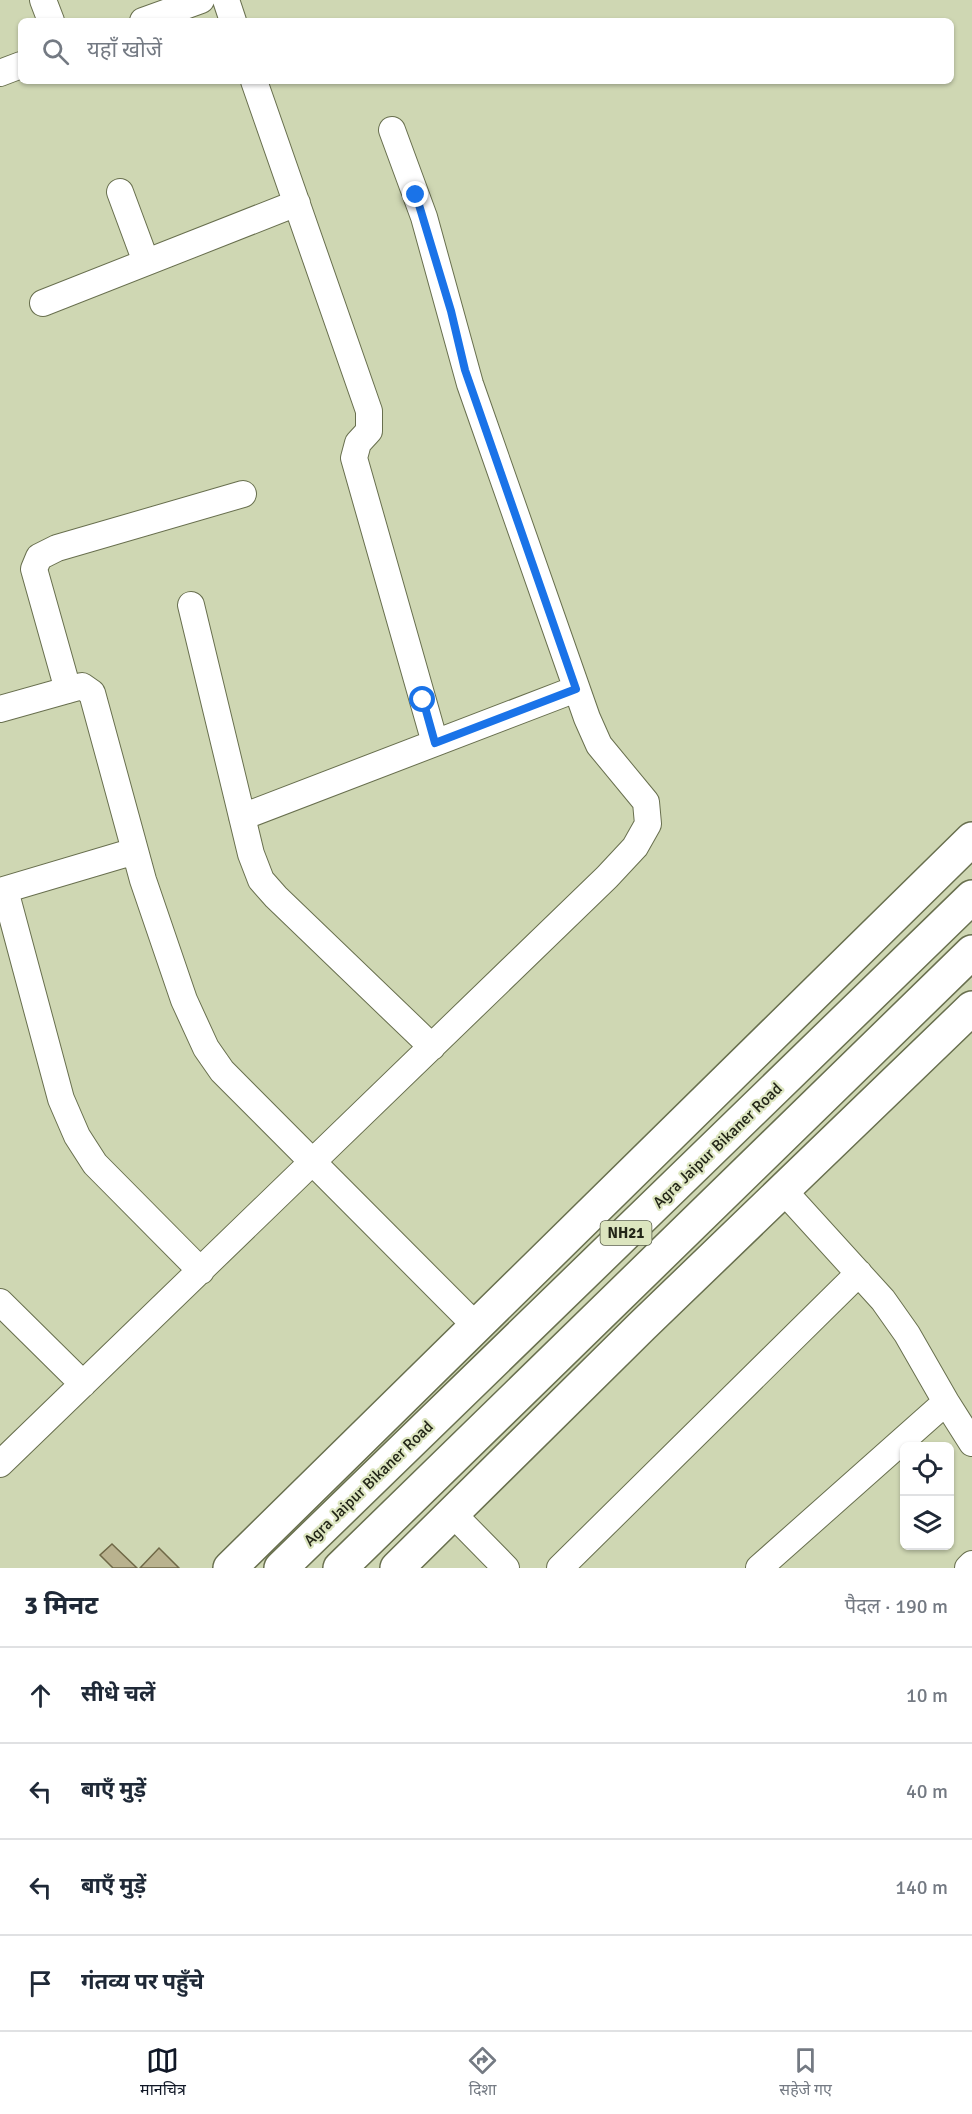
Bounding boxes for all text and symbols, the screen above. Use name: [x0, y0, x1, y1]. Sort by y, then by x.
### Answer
search box: [18, 18, 954, 84]
icon: search: [39, 35, 72, 68]
text: यहाँ खोजें: [87, 36, 162, 63]
route end: [402, 181, 428, 207]
route start: [409, 686, 435, 712]
street label: Agra Jaipur Bikaner Road: [649, 1079, 786, 1213]
road number: NH21: [600, 1221, 652, 1245]
street label: Agra Jaipur Bikaner Road: [300, 1417, 437, 1551]
map controls: [900, 1442, 954, 1550]
button: locate: [900, 1442, 954, 1496]
button: layers: [900, 1496, 954, 1550]
text: 3 मिनट: [24, 1590, 98, 1622]
text: पैदल · 190 m: [845, 1594, 948, 1619]
icon: ahead: [24, 1679, 57, 1712]
text: सीधे चलें: [81, 1680, 155, 1707]
text: 10 m: [906, 1683, 948, 1708]
icon: left: [24, 1775, 57, 1808]
text: बाएँ मुड़ें: [81, 1776, 146, 1803]
text: 40 m: [906, 1779, 948, 1804]
icon: left: [24, 1871, 57, 1904]
text: बाएँ मुड़ें: [81, 1872, 146, 1899]
text: 140 m: [895, 1875, 948, 1900]
icon: arrive: [24, 1967, 57, 2000]
text: गंतव्य पर पहुँचे: [81, 1968, 204, 1995]
tab: मानचित्र: [140, 2044, 186, 2102]
tab: दिशा: [466, 2044, 499, 2102]
tab: सहेजे गए: [779, 2044, 832, 2102]

